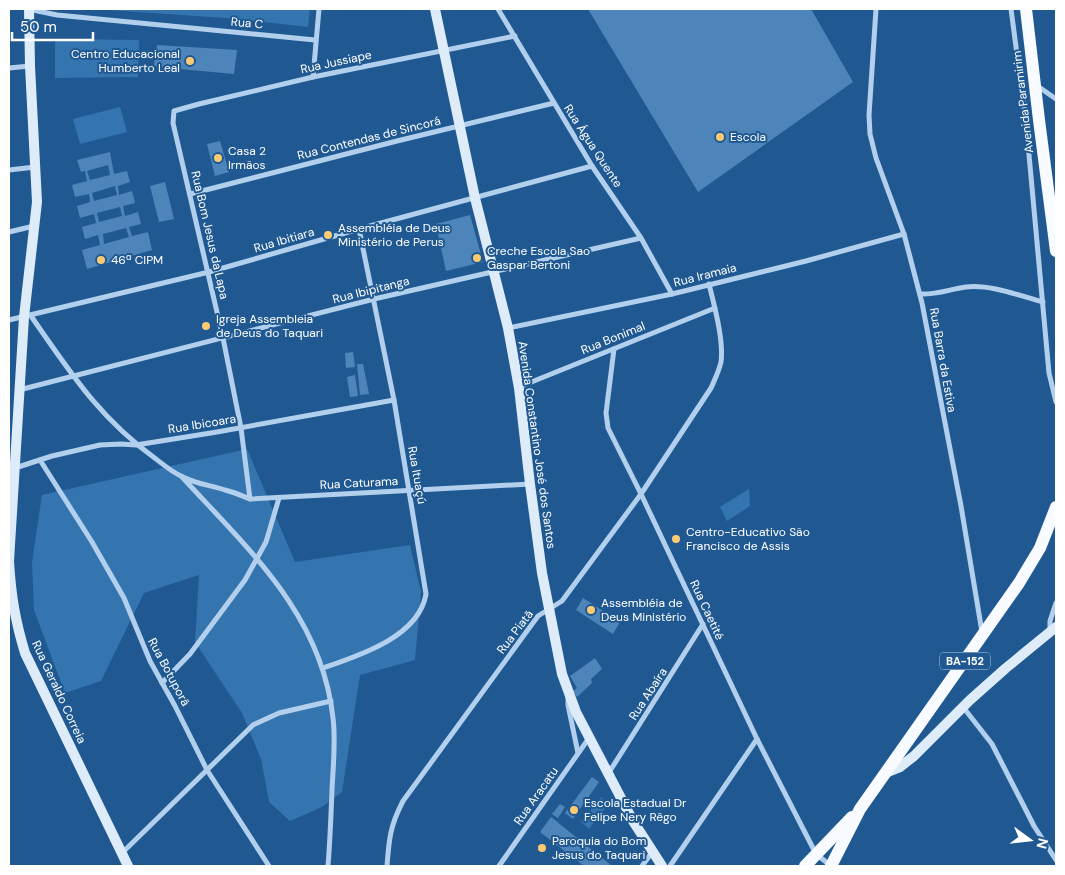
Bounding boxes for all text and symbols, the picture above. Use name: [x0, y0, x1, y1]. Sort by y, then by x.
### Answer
scale bar: [12, 10, 94, 42]
street label: Rua C: [230, 14, 264, 32]
text: 50 m: [20, 17, 57, 37]
place label: Centro Educacional Humberto Leal: [71, 46, 180, 76]
street label: Rua Jussiape: [299, 47, 373, 77]
street label: Avenida Paramirim: [1009, 50, 1037, 154]
marker: Centro Educacional Humberto Leal: [184, 55, 196, 67]
street label: Rua Água Quente: [560, 101, 626, 191]
street label: Rua Contendas de Sincorá: [296, 112, 442, 164]
place label: Escola: [730, 129, 766, 145]
marker: Escola: [714, 131, 726, 143]
place label: Casa 2 Irmãos: [228, 143, 266, 173]
marker: Casa 2 Irmãos: [212, 152, 224, 164]
street label: Rua Bom Jesus da Lapa: [187, 169, 233, 301]
place label: Assembléia de Deus Ministério de Perus: [338, 220, 451, 250]
street label: Rua Ibitiara: [252, 224, 316, 256]
marker: Assembléia de Deus Ministério de Perus: [322, 229, 334, 241]
place label: Creche Escola Sao Gaspar Bertoni: [487, 243, 590, 273]
place label: 46ª CIPM: [111, 252, 163, 268]
marker: Creche Escola Sao Gaspar Bertoni: [471, 252, 483, 264]
marker: 46ª CIPM: [95, 254, 107, 266]
street label: Rua Iramaia: [672, 259, 738, 291]
street label: Rua Ibipitanga: [331, 273, 411, 307]
street label: Rua Barra da Estiva: [926, 306, 960, 414]
place label: Igreja Assembleia de Deus do Taquari: [216, 311, 323, 341]
street label: Rua Bonimal: [579, 318, 647, 358]
marker: Igreja Assembleia de Deus do Taquari: [200, 320, 212, 332]
street label: Avenida Constantino José dos Santos: [514, 340, 560, 550]
street label: Rua Ibicoara: [167, 411, 237, 437]
street label: Rua Ituaçú: [404, 445, 430, 505]
street label: Rua Caturama: [319, 473, 399, 493]
place label: Centro-Educativo São Francisco de Assis: [686, 524, 810, 554]
marker: Centro-Educativo São Francisco de Assis: [670, 533, 682, 545]
street label: Rua Caetité: [686, 577, 728, 643]
place label: Assembléia de Deus Ministério: [601, 595, 686, 625]
marker: Assembléia de Deus Ministério: [585, 604, 597, 616]
street label: Rua Piatã: [493, 607, 537, 657]
street label: Rua Botuporã: [144, 635, 194, 709]
street label: Rua Geraldo Correia: [28, 638, 90, 746]
road number: BA-152: [940, 652, 990, 669]
street label: Rua Abaíra: [625, 665, 671, 723]
street label: Rua Aracatu: [510, 764, 562, 828]
place label: Escola Estadual Dr Felipe Nery Rêgo: [584, 795, 687, 825]
marker: Escola Estadual Dr Felipe Nery Rêgo: [568, 804, 580, 816]
north arrow: [1005, 815, 1055, 865]
place label: Paroquia do Bom Jesus do Taquari: [552, 833, 646, 863]
text: N: [1033, 836, 1053, 851]
marker: Paroquia do Bom Jesus do Taquari: [536, 842, 548, 854]

